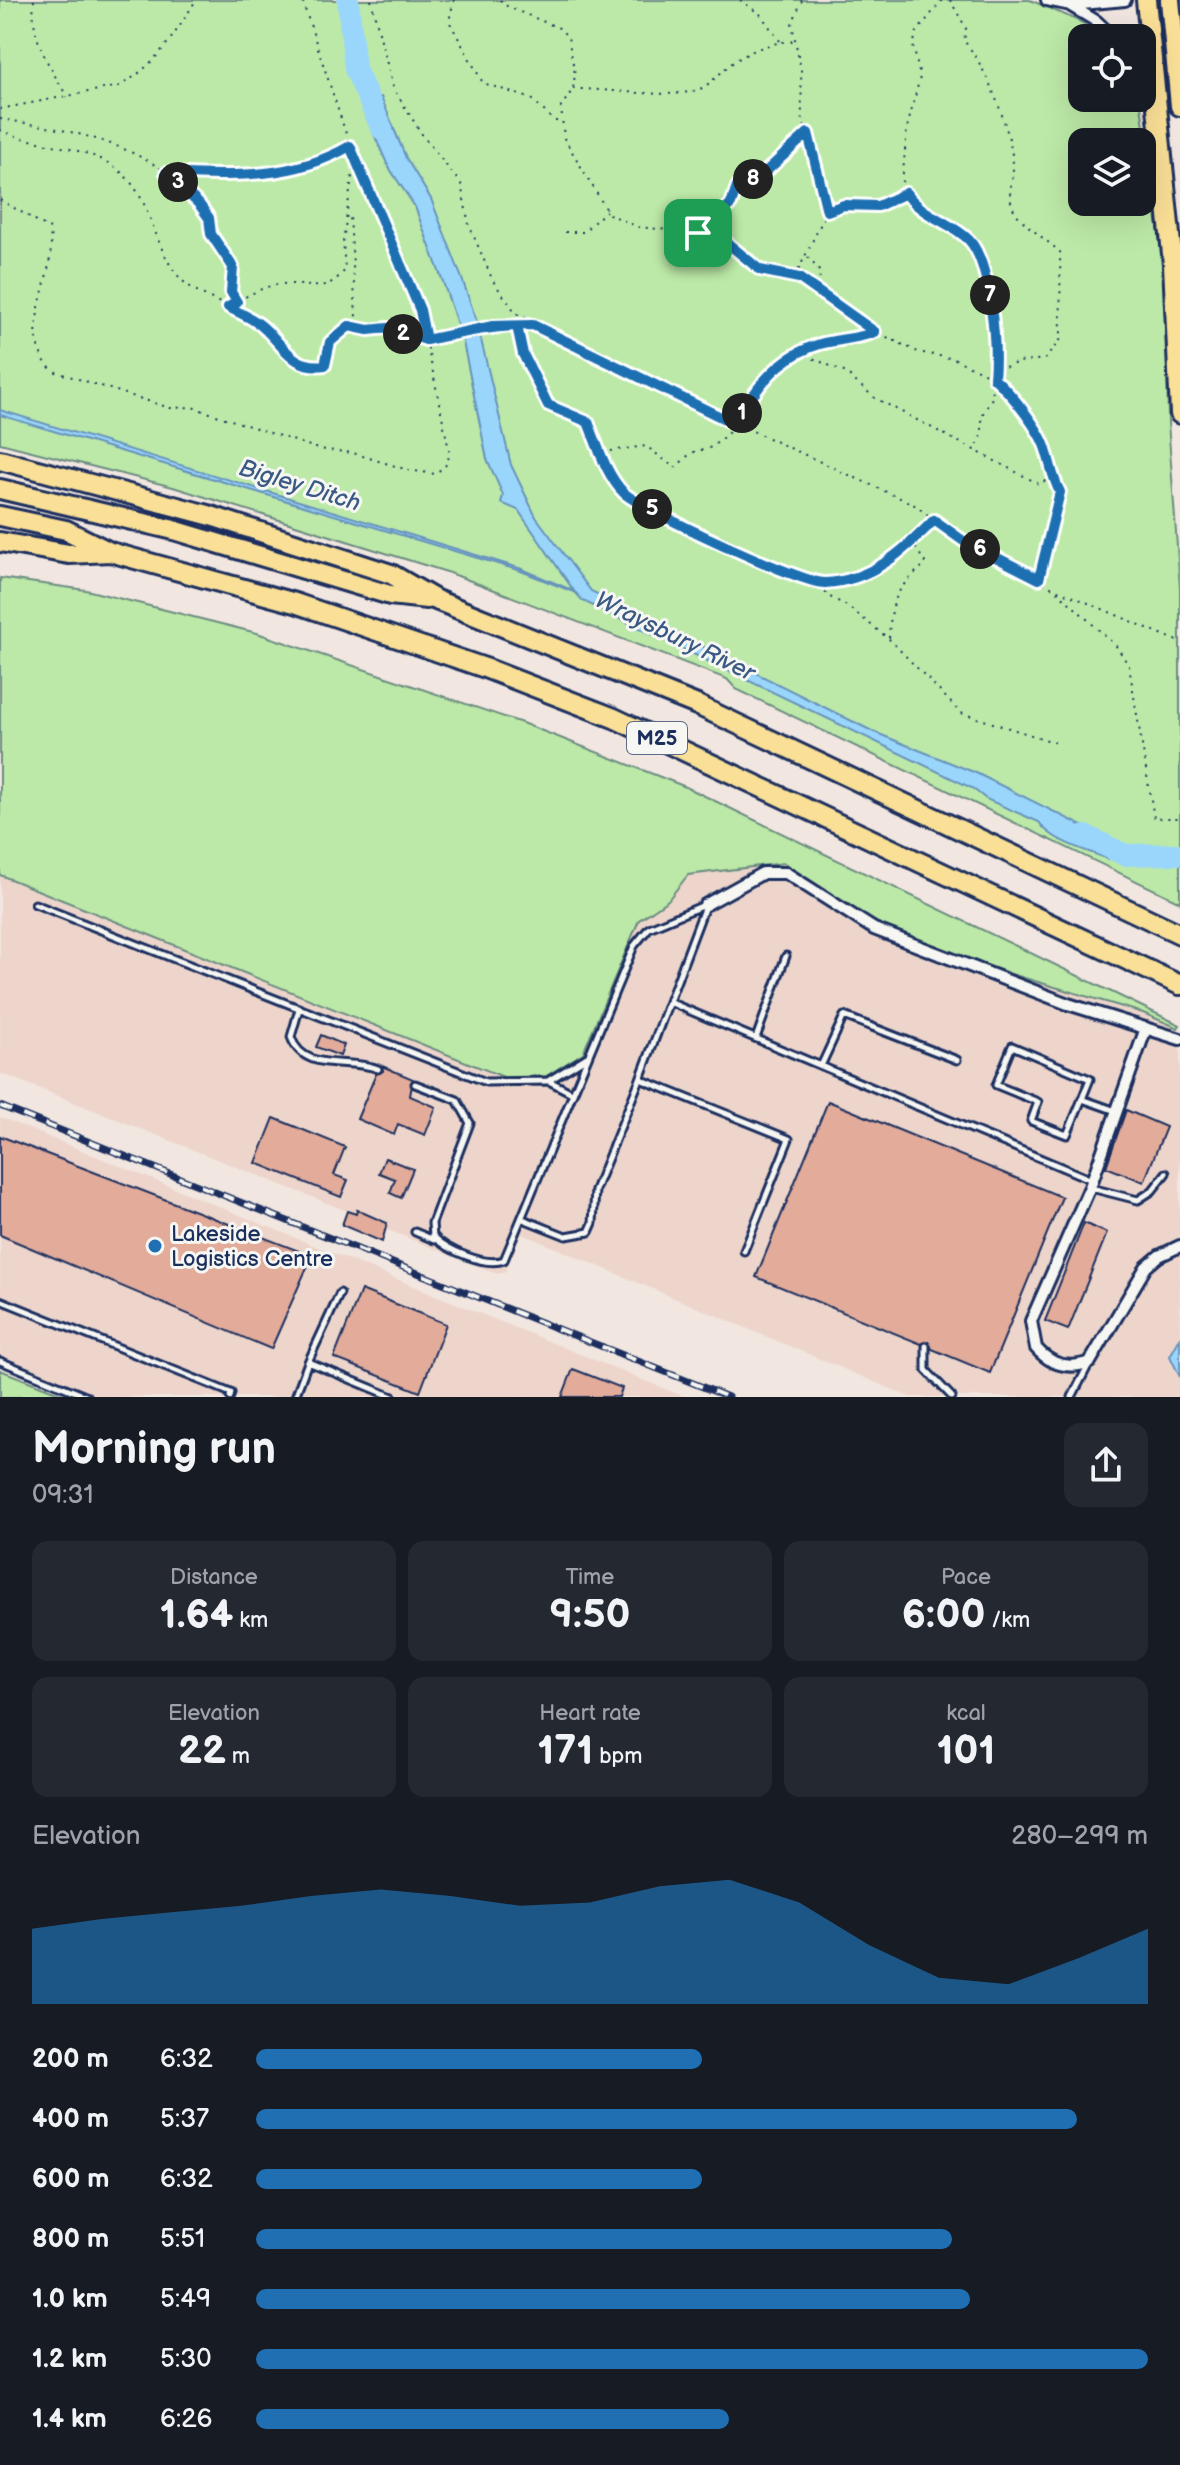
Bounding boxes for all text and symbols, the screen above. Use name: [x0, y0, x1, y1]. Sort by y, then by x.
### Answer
map controls: [1068, 24, 1156, 216]
button: locate: [1068, 24, 1156, 112]
button: layers: [1068, 128, 1156, 216]
pin: 8: [733, 159, 773, 199]
pin: 3: [158, 162, 198, 202]
text: 8: [746, 165, 760, 192]
text: 3: [172, 168, 184, 195]
pin: [664, 199, 732, 267]
icon: arrive: [676, 211, 720, 255]
pin: 7: [970, 275, 1010, 315]
text: 7: [984, 281, 996, 308]
pin: 2: [383, 314, 423, 354]
text: 2: [396, 320, 410, 347]
pin: 1: [722, 393, 762, 433]
text: 1: [737, 399, 747, 426]
water label: Bigley Ditch: [236, 453, 364, 518]
pin: 5: [632, 489, 672, 529]
text: 5: [646, 495, 658, 522]
pin: 6: [960, 529, 1000, 569]
text: 6: [973, 535, 987, 562]
water label: Wraysbury River: [590, 585, 761, 689]
road number: M25: [627, 722, 687, 754]
place label: Lakeside Logistics Centre: [171, 1221, 333, 1273]
marker: Lakeside Logistics Centre: [146, 1237, 164, 1255]
text: Morning run: [32, 1423, 276, 1476]
button: share: [1064, 1423, 1148, 1507]
text: 09:31: [32, 1480, 94, 1511]
text: Distance: [170, 1564, 258, 1591]
text: Time: [566, 1564, 614, 1591]
text: Pace: [941, 1564, 991, 1591]
text: 1.64: [160, 1591, 233, 1639]
text: 9:50: [549, 1591, 631, 1639]
text: 6:00: [902, 1591, 985, 1639]
text: km: [233, 1607, 268, 1634]
text: /km: [985, 1607, 1030, 1634]
text: Elevation: [168, 1700, 260, 1727]
text: Heart rate: [539, 1700, 641, 1727]
text: kcal: [946, 1700, 986, 1727]
text: 22: [178, 1727, 226, 1775]
text: 171: [537, 1727, 593, 1775]
text: 101: [937, 1727, 995, 1775]
text: m: [226, 1743, 250, 1770]
text: bpm: [593, 1743, 643, 1770]
text: Elevation: [32, 1821, 140, 1852]
text: 280–299 m: [1011, 1821, 1148, 1852]
text: 200 m: [32, 2044, 109, 2075]
text: 6:32: [160, 2044, 212, 2075]
text: 400 m: [32, 2104, 109, 2135]
text: 5:37: [160, 2104, 209, 2135]
text: 600 m: [32, 2164, 109, 2195]
text: 6:32: [160, 2164, 212, 2195]
text: 800 m: [32, 2224, 109, 2255]
text: 5:51: [160, 2224, 205, 2255]
text: 1.0 km: [32, 2284, 108, 2315]
text: 5:49: [160, 2284, 211, 2315]
text: 1.2 km: [32, 2344, 107, 2375]
text: 5:30: [160, 2344, 211, 2375]
text: 1.4 km: [32, 2404, 107, 2435]
text: 6:26: [160, 2404, 212, 2435]

